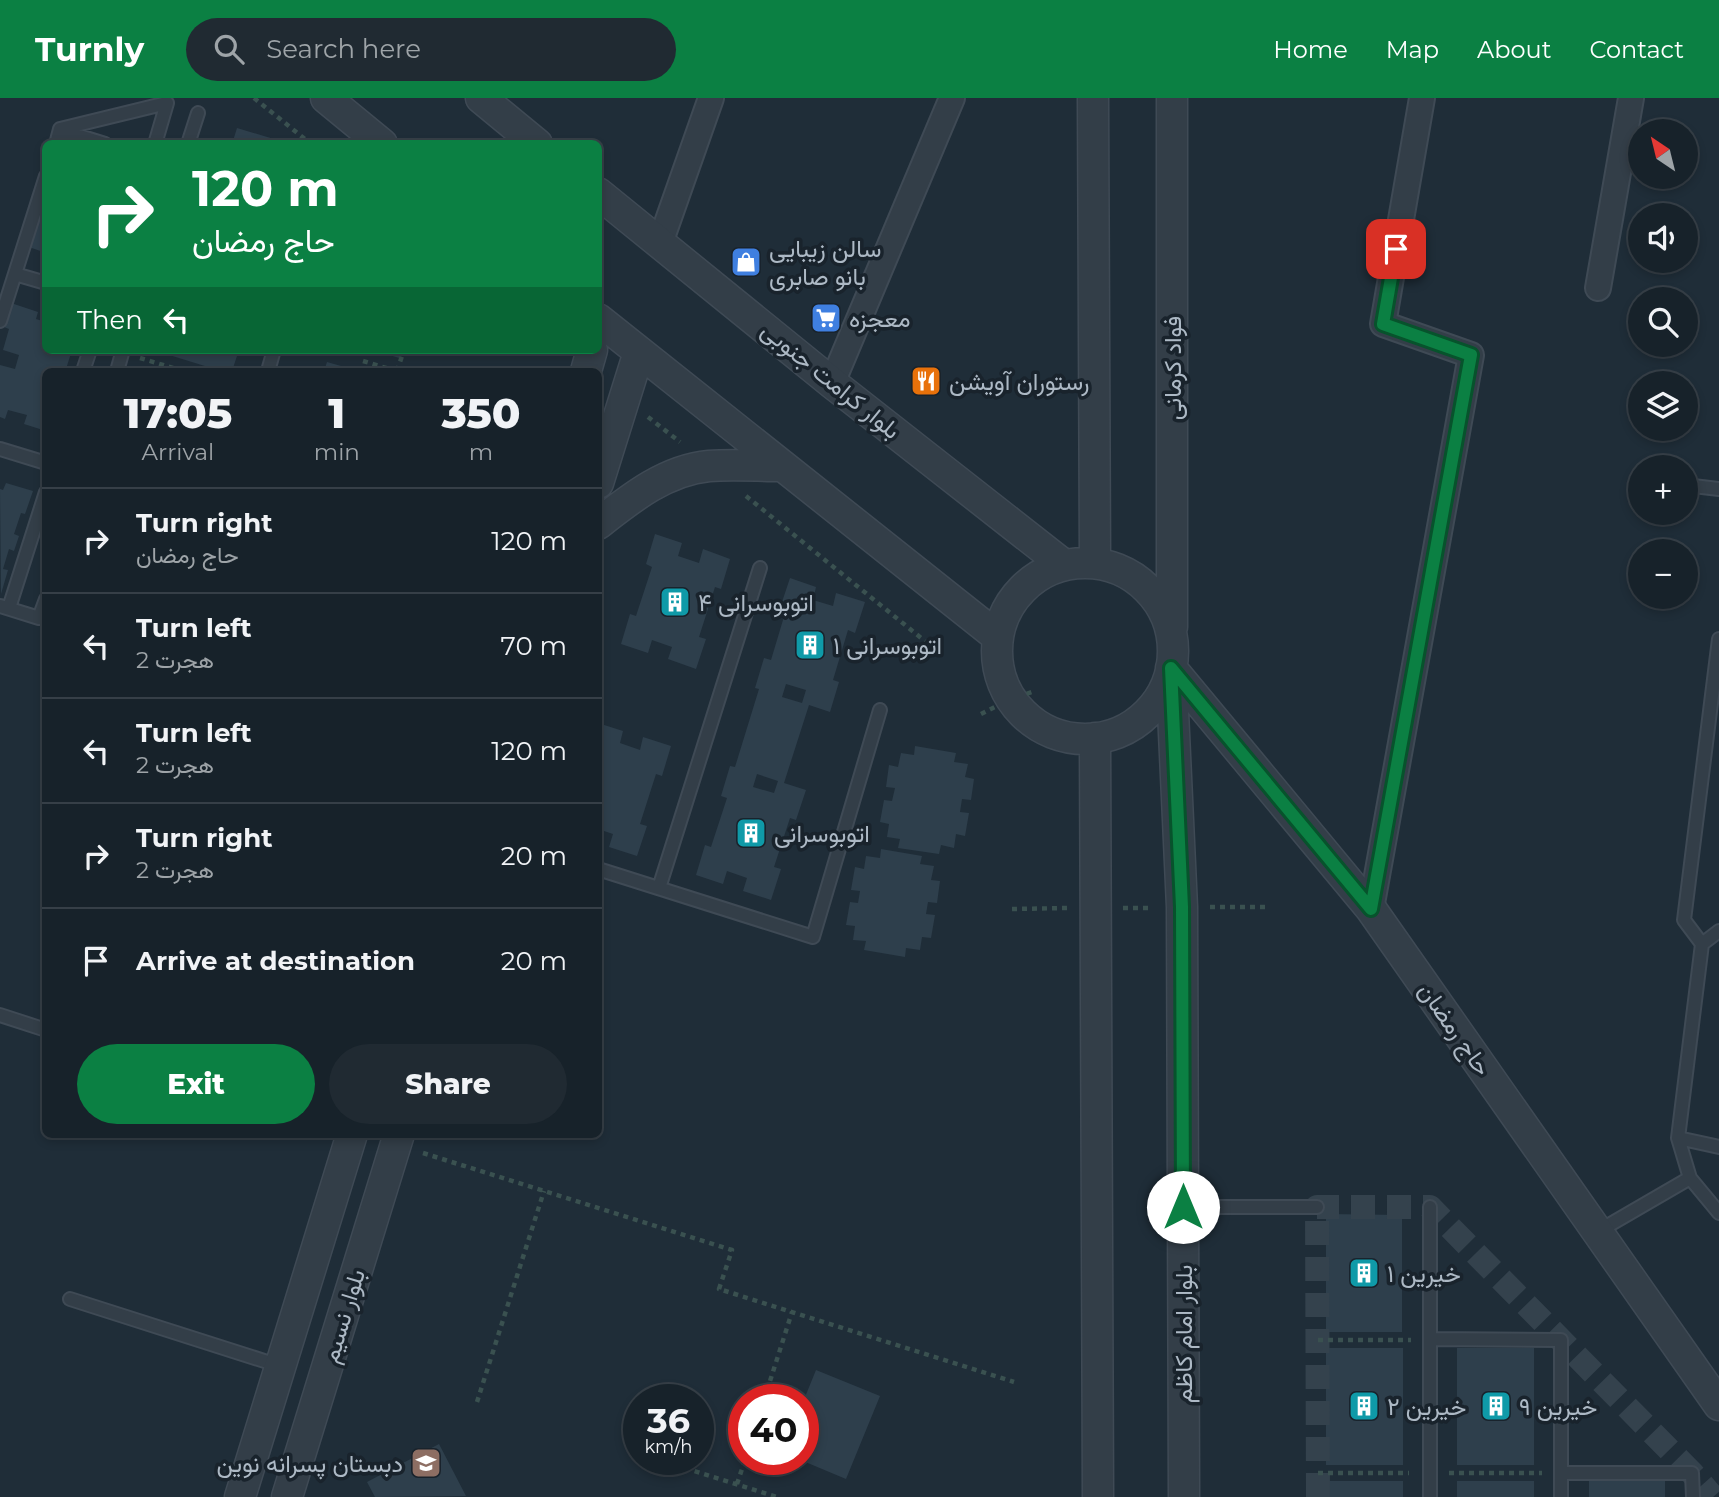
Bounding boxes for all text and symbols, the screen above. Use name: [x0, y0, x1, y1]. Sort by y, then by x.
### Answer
search box: [186, 18, 676, 81]
text: Turnly: [35, 29, 144, 69]
icon: search: [210, 30, 248, 68]
text: Search here: [266, 33, 421, 65]
text: Home: [1273, 35, 1348, 64]
text: Map: [1386, 35, 1439, 64]
text: About: [1477, 35, 1551, 64]
text: Contact: [1589, 35, 1684, 64]
north arrow: [1628, 119, 1698, 189]
map controls: [1628, 119, 1698, 609]
text: 120 m: [192, 159, 339, 218]
icon: right: [77, 168, 168, 259]
button: sound: [1628, 203, 1698, 273]
pin: [1366, 219, 1426, 279]
text: حاج رمضان: [192, 221, 335, 260]
icon: arrive: [1377, 230, 1415, 268]
place label: سالن زیبایی بانو صابری: [769, 234, 881, 292]
shop icon: سالن زیبایی بانو صابری: [729, 245, 763, 279]
button: search: [1628, 287, 1698, 357]
icon: left: [157, 301, 195, 339]
supermarket icon: معجزه: [809, 301, 843, 335]
text: Then: [77, 304, 143, 336]
place label: معجزه: [849, 304, 910, 334]
street label: بلوار کرامت جنوبی: [755, 315, 906, 446]
street label: فواد کرمانی: [1158, 316, 1188, 420]
restaurant icon: رستوران آویشن: [909, 364, 943, 398]
place label: رستوران آویشن: [949, 367, 1090, 397]
button: layers: [1628, 371, 1698, 441]
text: 17:05: [123, 387, 232, 439]
text: 1: [328, 387, 345, 439]
text: 350: [441, 387, 521, 439]
text: Arrival: [142, 438, 214, 466]
text: min: [314, 438, 360, 466]
text: m: [469, 438, 493, 466]
button: +: [1628, 455, 1698, 525]
text: Turn right: [136, 507, 272, 539]
icon: right: [77, 522, 115, 560]
text: 120 m: [491, 525, 567, 557]
button: −: [1628, 539, 1698, 609]
text: حاج رمضان: [136, 541, 239, 569]
building icon: اتوبوسرانی ۴: [658, 585, 692, 619]
place label: اتوبوسرانی ۴: [698, 588, 814, 618]
text: Turn left: [136, 612, 252, 644]
icon: left: [77, 627, 115, 665]
building icon: اتوبوسرانی ۱: [793, 628, 827, 662]
text: 70 m: [501, 630, 567, 662]
place label: اتوبوسرانی ۱: [833, 631, 942, 661]
text: هجرت 2: [136, 646, 214, 674]
text: Turn left: [136, 717, 252, 749]
icon: left: [77, 732, 115, 770]
text: 120 m: [491, 735, 567, 767]
text: هجرت 2: [136, 751, 214, 779]
building icon: اتوبوسرانی: [734, 816, 768, 850]
place label: اتوبوسرانی: [774, 819, 870, 849]
text: Turn right: [136, 822, 272, 854]
icon: right: [77, 837, 115, 875]
text: 20 m: [501, 840, 567, 872]
text: هجرت 2: [136, 856, 214, 884]
icon: arrive: [77, 942, 115, 980]
text: Arrive at destination: [136, 945, 415, 977]
text: 20 m: [501, 945, 567, 977]
street label: حاج رمضان: [1411, 977, 1498, 1082]
button: Exit: [77, 1044, 315, 1124]
button: Share: [329, 1044, 567, 1124]
position arrow: [1146, 1170, 1220, 1244]
building icon: خیرین ۱: [1347, 1256, 1381, 1290]
place label: خیرین ۱: [1387, 1259, 1461, 1289]
street label: بلوار امام کاظم: [1169, 1265, 1200, 1403]
street label: بلوار نسیم: [315, 1266, 373, 1367]
speed limit sign: 40: [728, 1384, 819, 1475]
building icon: خیرین ۲: [1347, 1389, 1381, 1423]
building icon: خیرین ۹: [1479, 1389, 1513, 1423]
place label: خیرین ۲: [1387, 1392, 1466, 1422]
place label: خیرین ۹: [1519, 1392, 1597, 1422]
text: 36: [647, 1399, 690, 1442]
text: km/h: [644, 1436, 693, 1458]
school or university icon: دبستان پسرانه نوین: [409, 1446, 443, 1480]
place label: دبستان پسرانه نوین: [217, 1449, 403, 1480]

